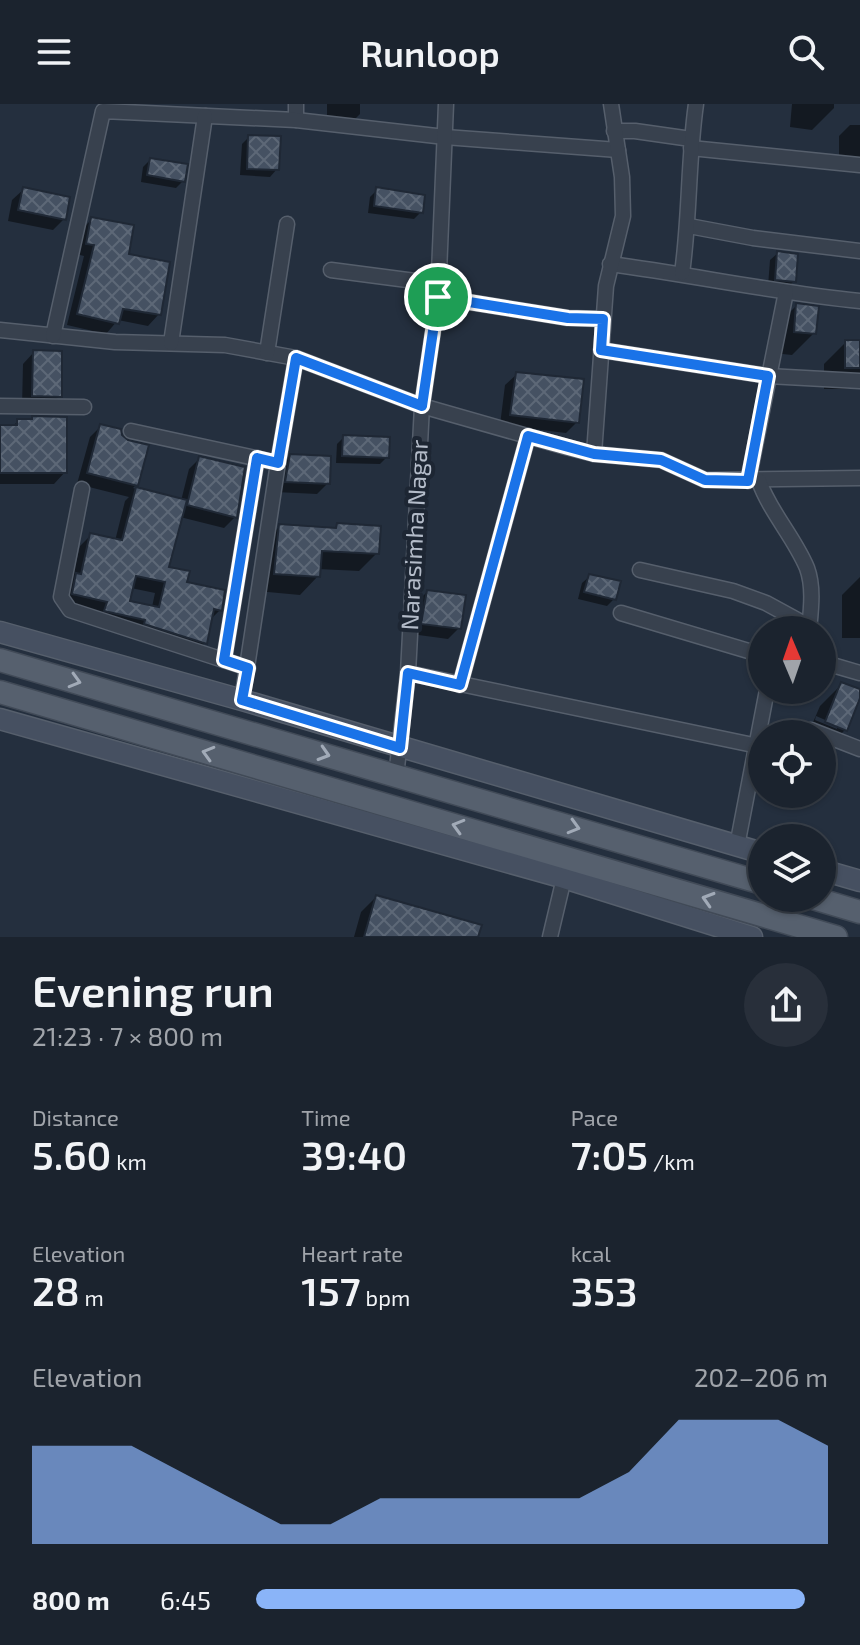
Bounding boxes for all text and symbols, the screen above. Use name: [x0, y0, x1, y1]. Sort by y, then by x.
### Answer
icon: menu: [32, 30, 76, 74]
icon: search: [784, 30, 828, 74]
text: Runloop: [360, 31, 500, 74]
pin: [404, 263, 472, 331]
icon: arrive: [416, 275, 460, 319]
street label: Narasimha Nagar: [394, 439, 433, 631]
north arrow: [748, 616, 836, 704]
map controls: [748, 616, 836, 912]
one-way arrow: [68, 672, 81, 688]
button: locate: [748, 720, 836, 808]
one-way arrow: [317, 745, 331, 761]
one-way arrow: [202, 746, 216, 762]
one-way arrow: [452, 818, 465, 835]
one-way arrow: [567, 818, 580, 834]
button: layers: [748, 824, 836, 912]
one-way arrow: [701, 892, 715, 908]
text: Evening run: [32, 963, 274, 1016]
button: share: [744, 963, 828, 1047]
text: 21:23 · 7 × 800 m: [32, 1020, 223, 1051]
text: Distance: [32, 1104, 119, 1130]
text: Time: [301, 1104, 351, 1130]
text: Pace: [571, 1104, 618, 1130]
text: 5.60: [32, 1130, 111, 1178]
text: 39:40: [301, 1130, 407, 1178]
text: 7:05: [571, 1130, 648, 1178]
text: km: [111, 1148, 147, 1174]
text: /km: [648, 1148, 695, 1174]
text: Elevation: [32, 1240, 125, 1266]
text: Heart rate: [301, 1240, 403, 1266]
text: kcal: [571, 1240, 611, 1266]
text: 28: [32, 1266, 80, 1314]
text: 157: [301, 1266, 361, 1314]
text: 353: [571, 1266, 637, 1314]
text: m: [80, 1284, 104, 1310]
text: bpm: [361, 1284, 410, 1310]
text: Elevation: [32, 1361, 142, 1392]
text: 202–206 m: [694, 1361, 828, 1392]
text: 800 m: [32, 1584, 110, 1615]
text: 6:45: [160, 1584, 211, 1615]

